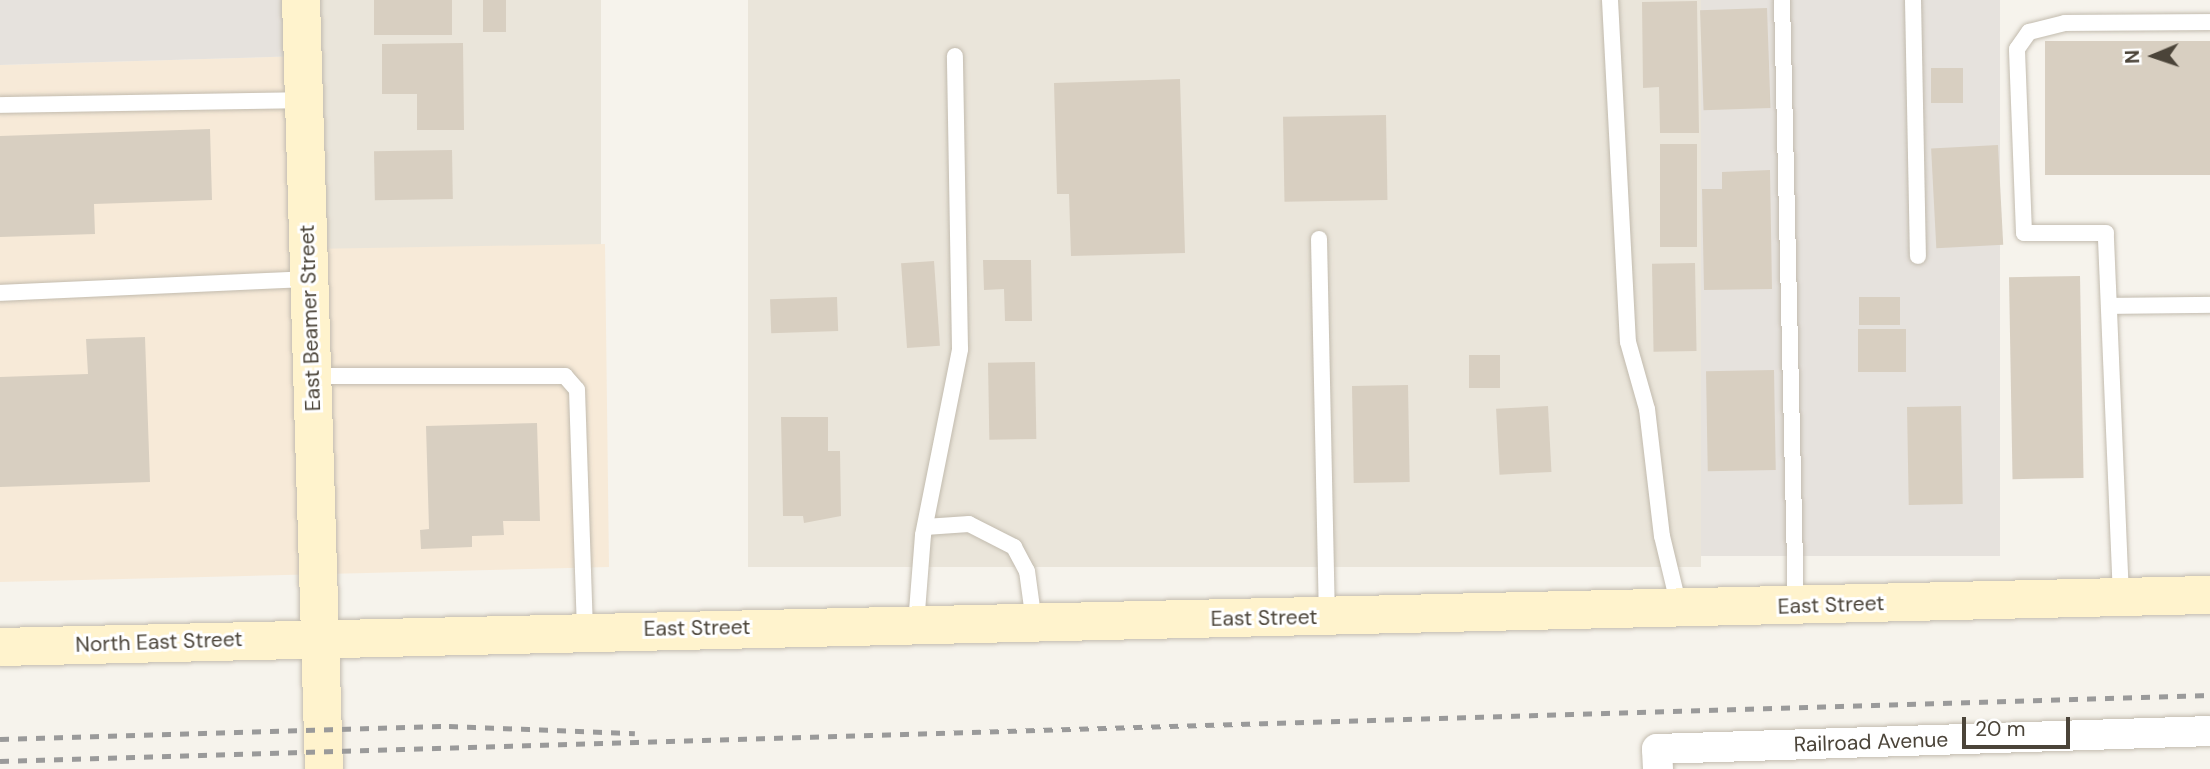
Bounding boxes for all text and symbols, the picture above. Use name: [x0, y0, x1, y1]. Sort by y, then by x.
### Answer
north arrow: [2119, 21, 2189, 91]
text: N: [2120, 49, 2145, 64]
street label: East Beamer Street: [294, 224, 326, 412]
street label: East Street: [1777, 591, 1885, 619]
street label: East Street: [1210, 604, 1318, 632]
street label: East Street: [643, 614, 751, 642]
street label: North East Street: [75, 626, 243, 658]
scale bar: [1965, 702, 2074, 746]
text: 20 m: [1975, 715, 2026, 743]
street label: Railroad Avenue: [1793, 727, 1949, 757]

